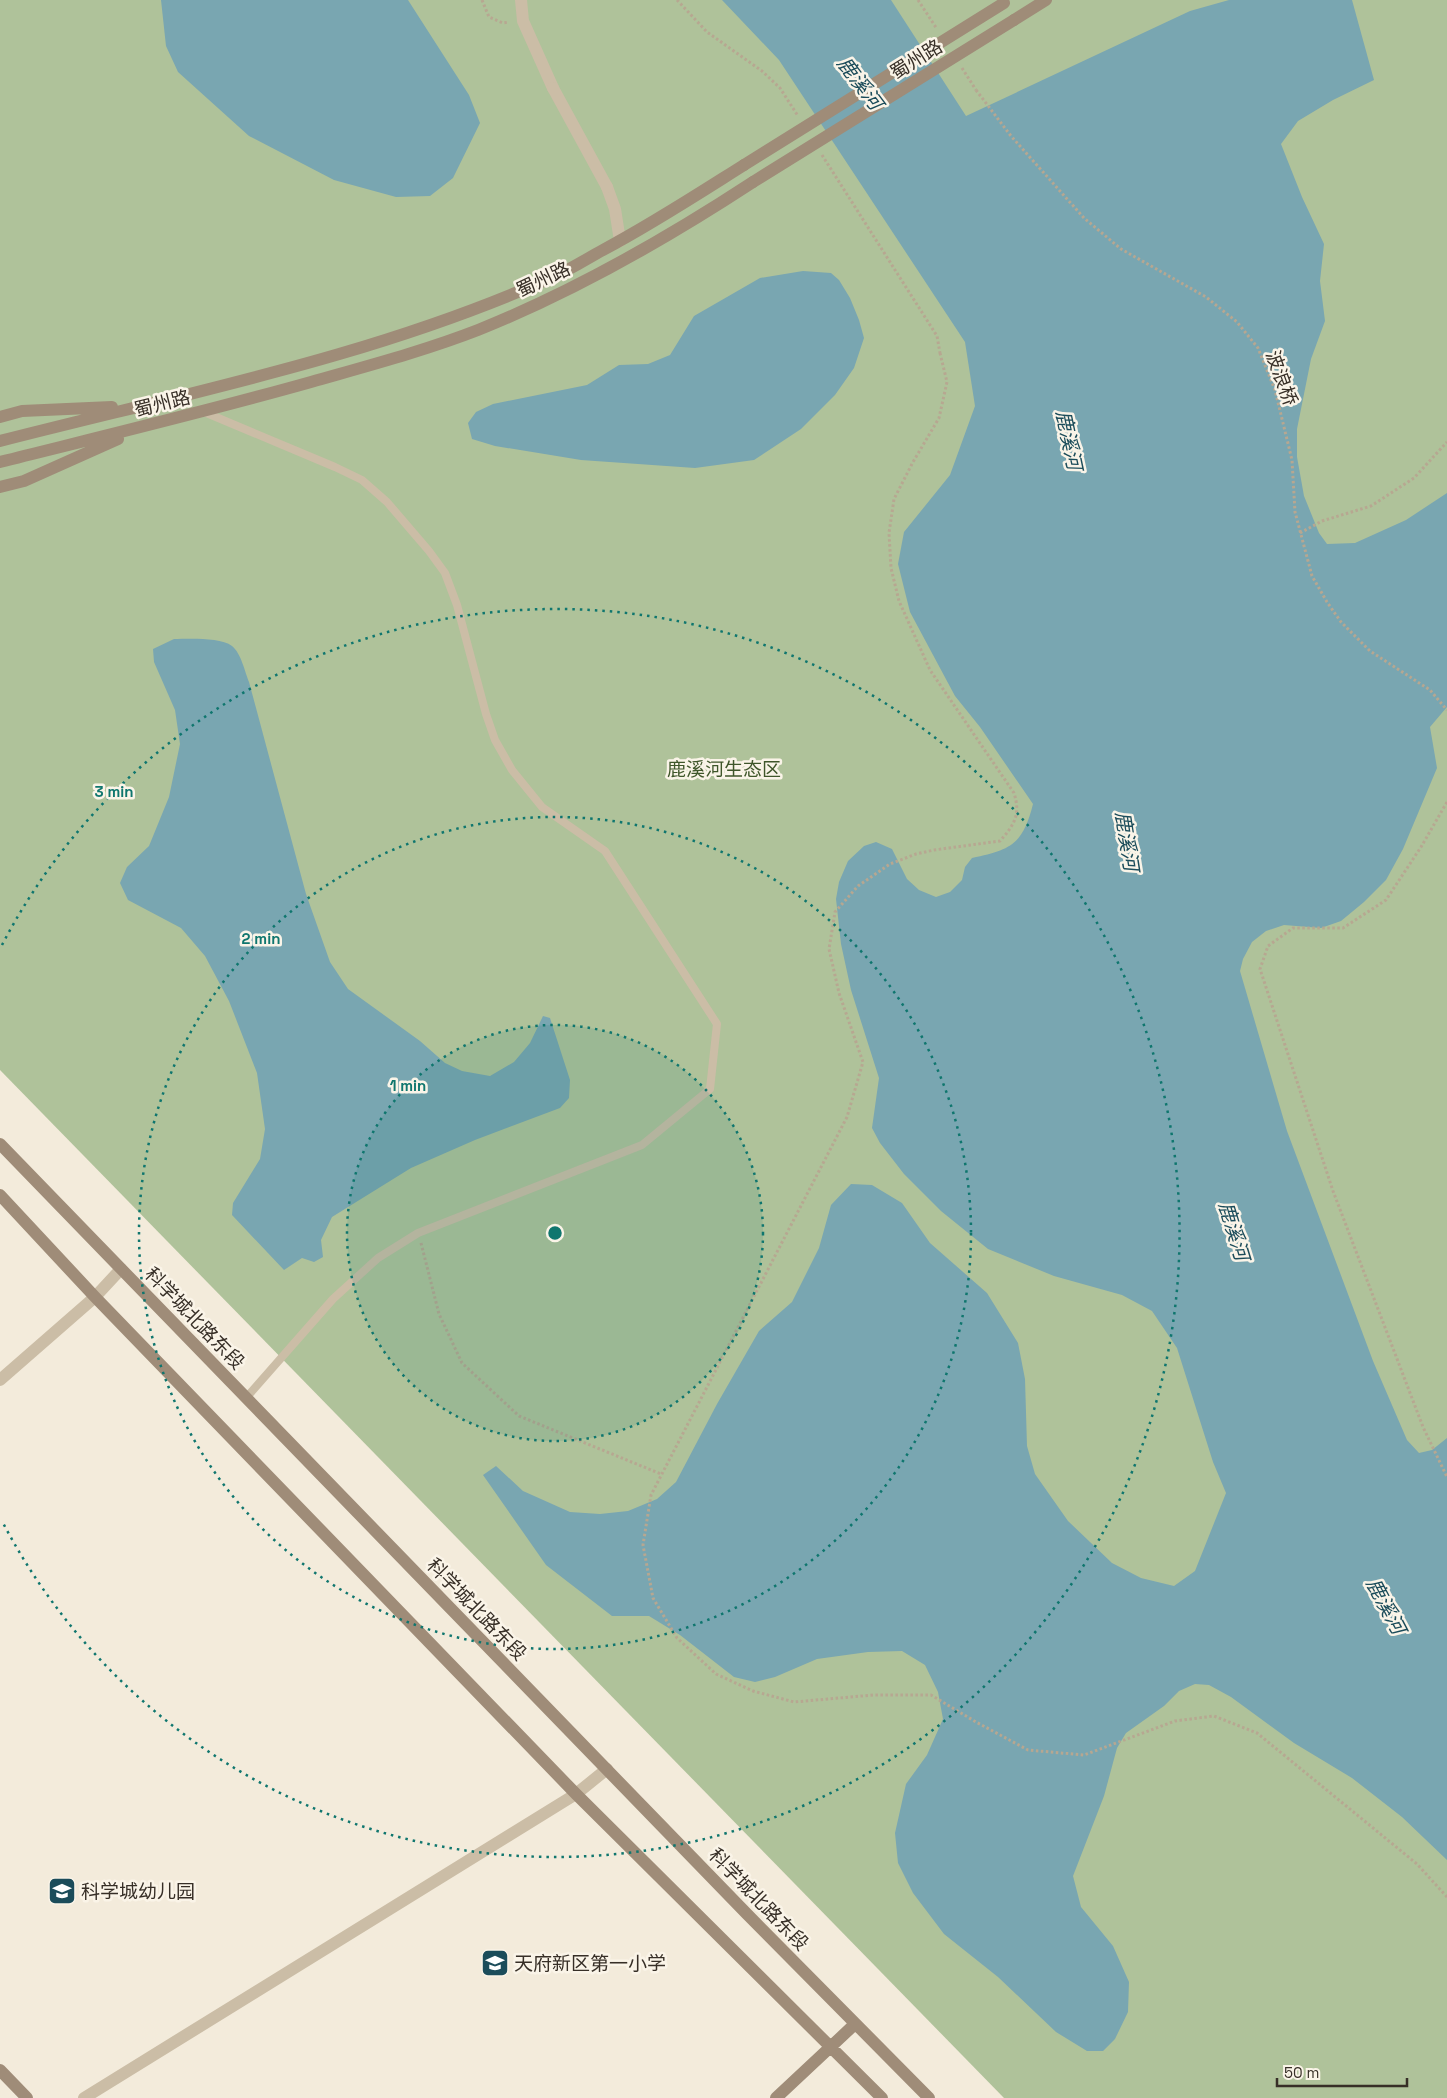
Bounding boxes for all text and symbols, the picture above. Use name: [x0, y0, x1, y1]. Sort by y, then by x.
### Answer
street label: 蜀州路: [885, 34, 947, 85]
water label: 鹿溪河: [832, 51, 891, 118]
street label: 蜀州路: [512, 256, 574, 303]
street label: 波浪桥: [1260, 347, 1303, 409]
street label: 蜀州路: [131, 384, 193, 423]
water label: 鹿溪河: [1050, 408, 1089, 476]
park label: 鹿溪河生态区: [667, 757, 781, 782]
text: 3 min: [95, 782, 133, 801]
water label: 鹿溪河: [1109, 809, 1145, 877]
text: 2 min: [242, 929, 280, 948]
text: 1 min: [390, 1076, 426, 1095]
water label: 鹿溪河: [1213, 1199, 1256, 1267]
centre of rings: [546, 1224, 564, 1242]
street label: 科学城北路东段: [139, 1262, 250, 1375]
street label: 科学城北路东段: [421, 1553, 532, 1666]
water label: 鹿溪河: [1360, 1573, 1413, 1642]
street label: 科学城北路东段: [703, 1843, 814, 1956]
school or university icon: 科学城幼儿园: [47, 1876, 77, 1906]
place label: 科学城幼儿园: [81, 1879, 195, 1904]
school or university icon: 天府新区第一小学: [480, 1948, 510, 1978]
place label: 天府新区第一小学: [514, 1951, 666, 1976]
scale bar: [1277, 2056, 1407, 2088]
text: 50 m: [1284, 2063, 1319, 2082]

